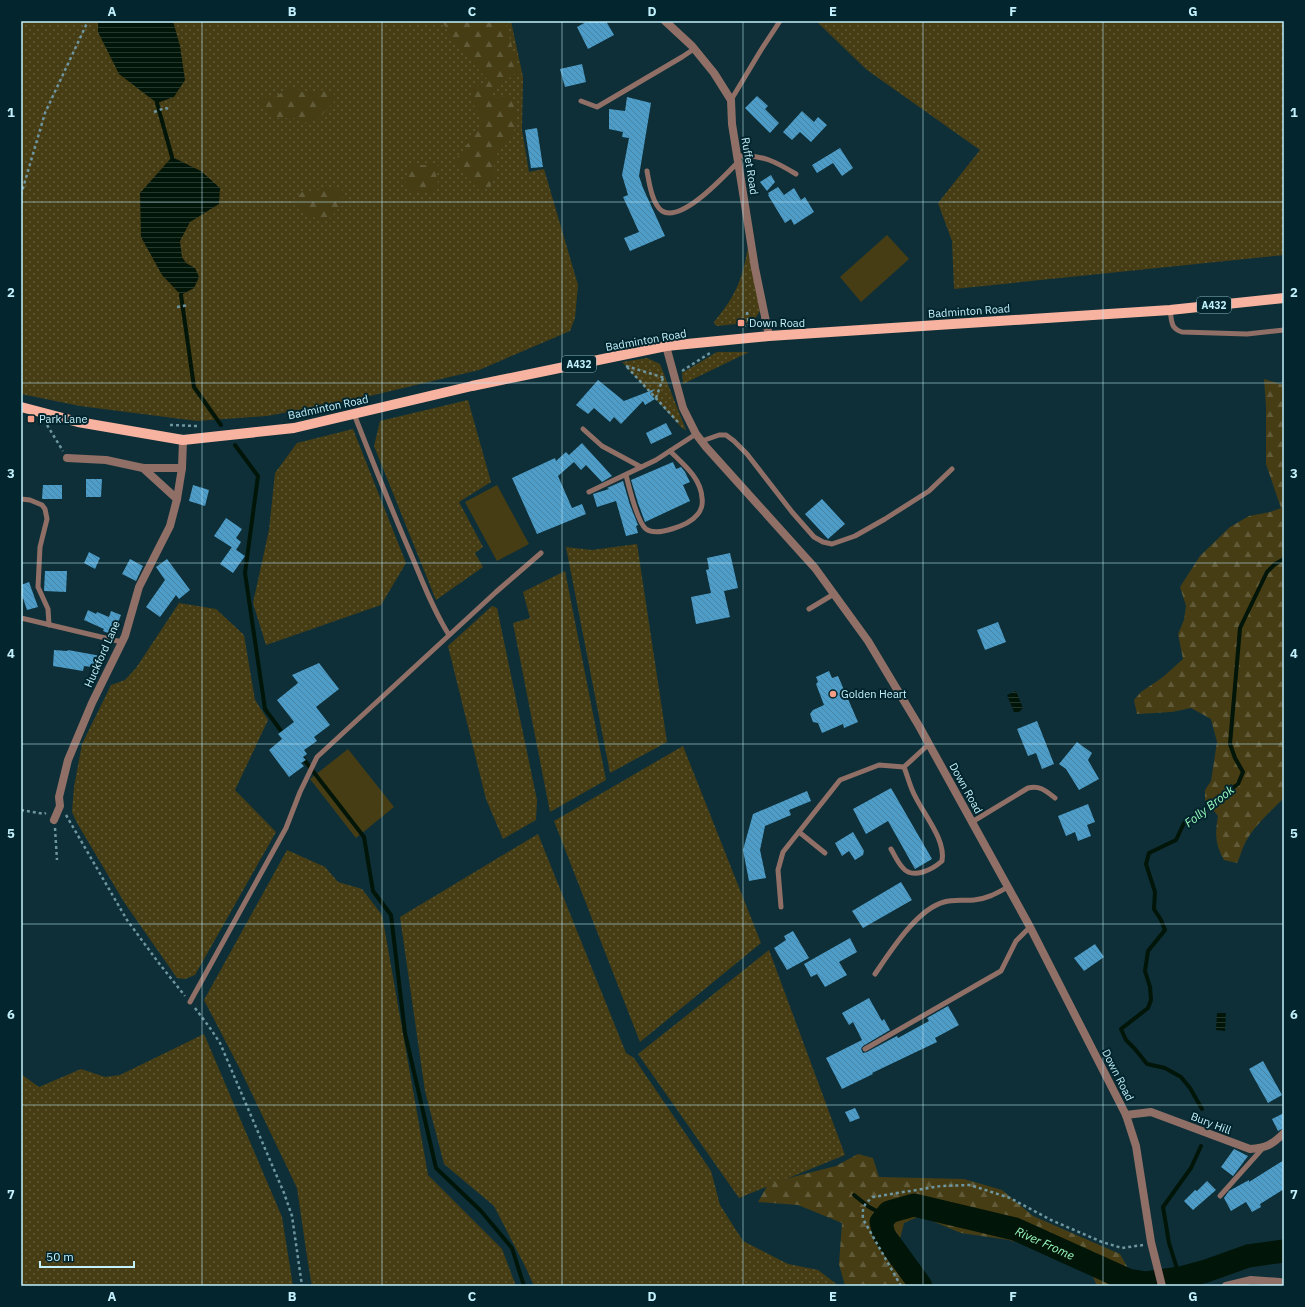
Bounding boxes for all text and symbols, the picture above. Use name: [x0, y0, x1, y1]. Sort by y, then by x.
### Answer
text: A: [108, 3, 117, 20]
text: B: [288, 3, 297, 20]
text: C: [468, 3, 477, 20]
text: D: [647, 3, 657, 20]
text: E: [829, 3, 837, 20]
text: F: [1009, 3, 1017, 20]
text: G: [1188, 3, 1198, 20]
text: 1: [7, 104, 15, 121]
text: 1: [1290, 104, 1298, 121]
street label: Ruffet Road: [739, 136, 761, 196]
text: 2: [7, 284, 15, 301]
text: 2: [1290, 284, 1298, 301]
road number: A432: [1197, 297, 1231, 313]
street label: Badminton Road: [928, 301, 1010, 321]
place label: Down Road: [749, 316, 805, 330]
marker: Down Road: [736, 318, 746, 328]
street label: Badminton Road: [604, 326, 688, 354]
road number: A432: [562, 356, 596, 372]
street label: Badminton Road: [286, 392, 370, 422]
place label: Park Lane: [39, 412, 88, 426]
marker: Park Lane: [26, 414, 36, 424]
text: 3: [7, 465, 15, 482]
text: 3: [1290, 465, 1298, 482]
street label: Huckford Lane: [81, 618, 123, 690]
text: 4: [7, 645, 15, 662]
text: 4: [1290, 645, 1298, 662]
place label: Golden Heart: [841, 687, 907, 701]
marker: Golden Heart: [828, 689, 838, 699]
street label: Down Road: [946, 760, 986, 816]
water label: Folly Brook: [1181, 782, 1237, 830]
text: 5: [7, 825, 15, 842]
text: 5: [1290, 825, 1298, 842]
text: 6: [7, 1006, 15, 1023]
text: 6: [1290, 1006, 1298, 1023]
street label: Down Road: [1099, 1047, 1137, 1103]
street label: Bury Hill: [1189, 1109, 1233, 1137]
text: 7: [7, 1186, 15, 1203]
text: 7: [1290, 1186, 1298, 1203]
water label: River Frome: [1013, 1223, 1077, 1262]
scale bar: [40, 1243, 134, 1269]
text: 50 m: [46, 1249, 74, 1264]
text: A: [108, 1288, 117, 1305]
text: B: [288, 1288, 297, 1305]
text: C: [468, 1288, 477, 1305]
text: D: [647, 1288, 657, 1305]
text: E: [829, 1288, 837, 1305]
text: F: [1009, 1288, 1017, 1305]
text: G: [1188, 1288, 1198, 1305]

